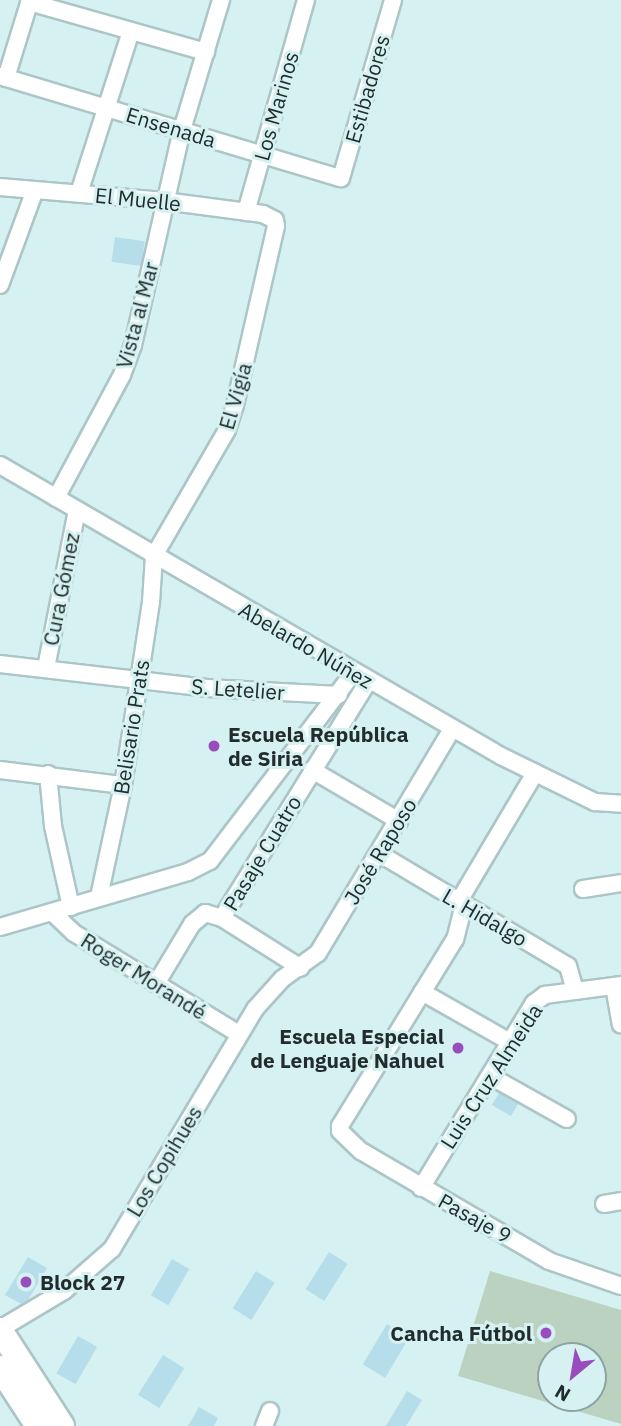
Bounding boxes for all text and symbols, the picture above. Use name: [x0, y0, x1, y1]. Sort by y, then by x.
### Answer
street label: Estibadores: [340, 32, 394, 146]
street label: Los Marinos: [248, 49, 304, 163]
street label: Ensenada: [123, 101, 219, 153]
street label: El Muelle: [94, 182, 182, 216]
street label: Vista al Mar: [111, 259, 163, 371]
street label: El Vigía: [213, 360, 257, 432]
street label: Cura Gómez: [38, 530, 84, 648]
street label: Abelardo Núñez: [235, 596, 377, 694]
street label: Belisario Prats: [108, 658, 154, 796]
street label: S. Letelier: [190, 673, 286, 705]
place label: Escuela República de Siria: [228, 721, 409, 771]
marker: Escuela República de Siria: [206, 738, 222, 754]
street label: Pasaje Cuatro: [218, 791, 306, 915]
street label: José Raposo: [338, 793, 422, 909]
street label: L. Hidalgo: [438, 883, 532, 951]
street label: Roger Morandé: [77, 927, 211, 1025]
street label: Luis Cruz Almeida: [435, 999, 547, 1153]
place label: Escuela Especial de Lenguaje Nahuel: [250, 1023, 444, 1073]
marker: Escuela Especial de Lenguaje Nahuel: [450, 1040, 466, 1056]
street label: Los Copihues: [121, 1101, 207, 1221]
street label: Pasaje 9: [434, 1188, 516, 1248]
place label: Block 27: [40, 1269, 125, 1295]
marker: Block 27: [18, 1274, 34, 1290]
place label: Cancha Fútbol: [390, 1320, 532, 1346]
marker: Cancha Fútbol: [538, 1325, 554, 1341]
north arrow: [537, 1342, 607, 1412]
text: N: [551, 1380, 574, 1407]

